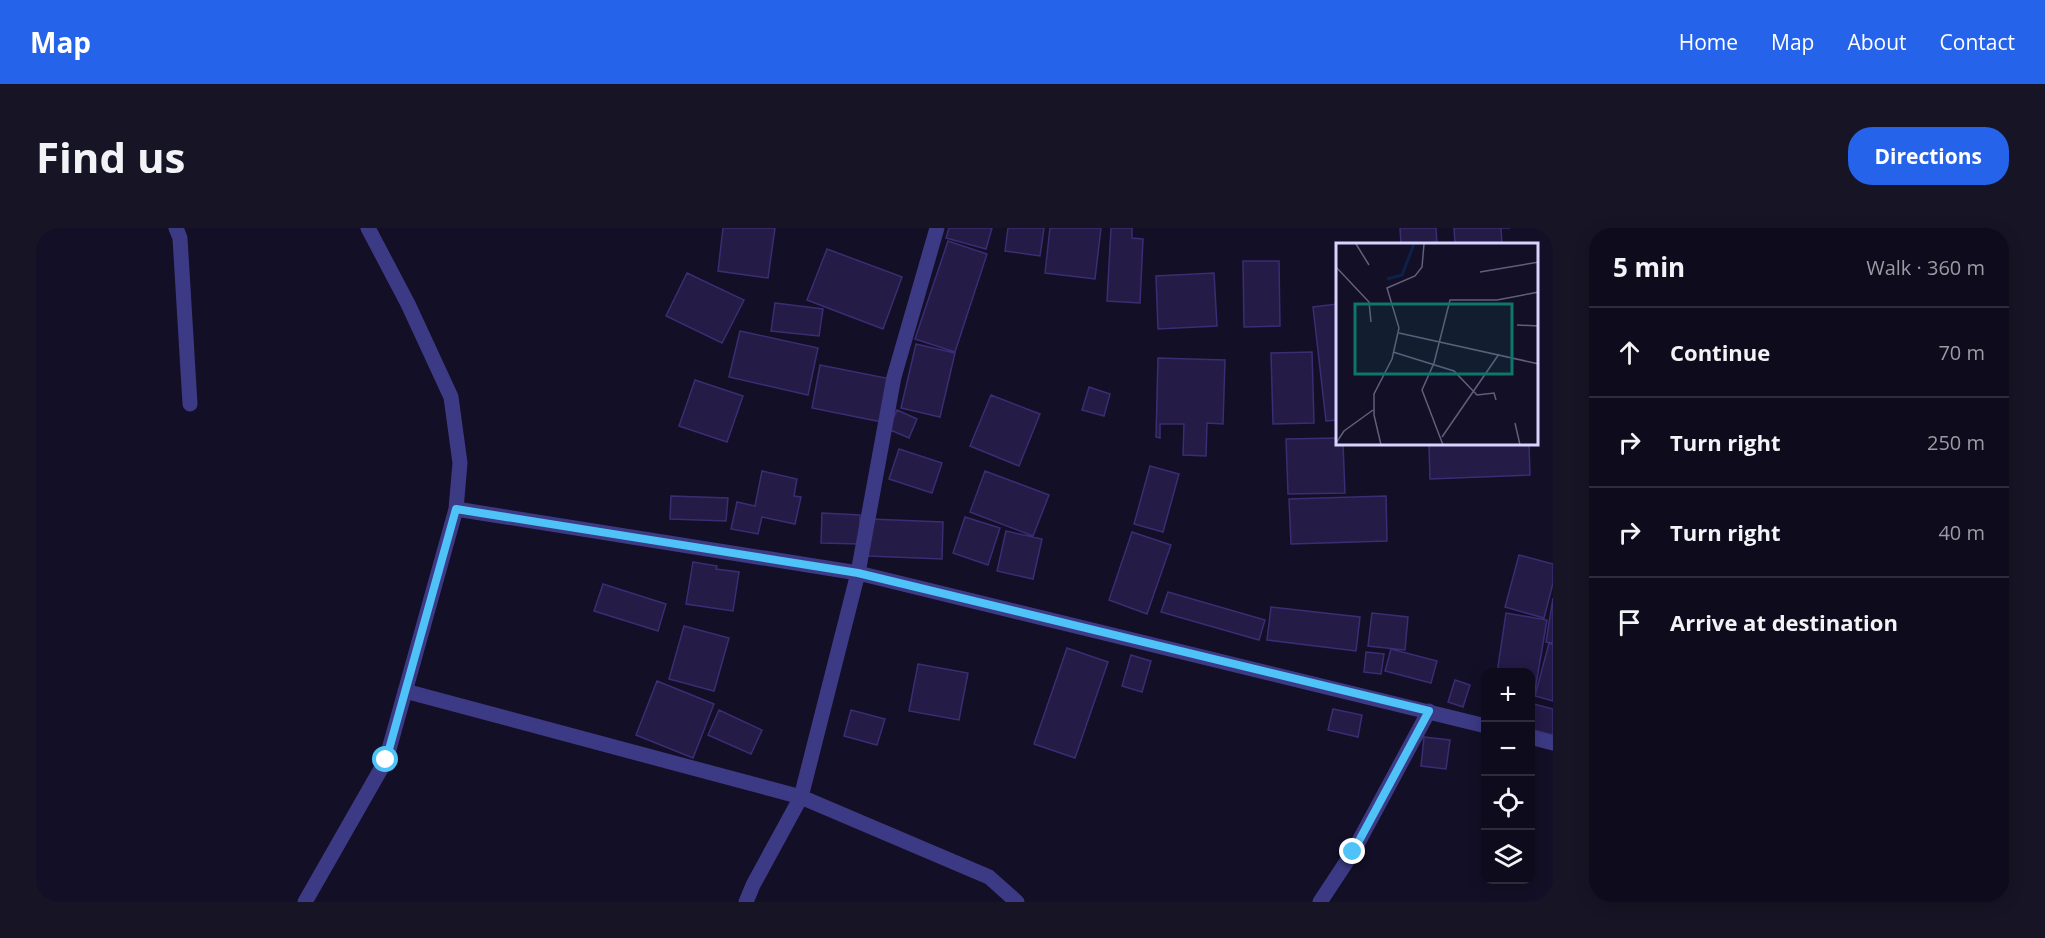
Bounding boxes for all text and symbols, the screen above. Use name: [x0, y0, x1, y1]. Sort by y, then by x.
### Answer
text: Map: [30, 23, 91, 61]
text: Home: [1679, 28, 1738, 56]
text: Map: [1771, 28, 1814, 56]
text: About: [1847, 28, 1907, 56]
text: Contact: [1940, 28, 2015, 56]
button: Directions: [1848, 127, 2009, 185]
text: Find us: [36, 128, 185, 185]
inset map: [1336, 243, 1538, 446]
text: 5 min: [1613, 249, 1685, 285]
text: Walk · 360 m: [1866, 254, 1985, 281]
icon: ahead: [1613, 336, 1646, 369]
text: Continue: [1670, 337, 1770, 367]
text: 70 m: [1938, 339, 1985, 366]
icon: right: [1613, 426, 1646, 459]
text: Turn right: [1670, 427, 1781, 457]
text: 250 m: [1927, 429, 1985, 456]
icon: right: [1613, 516, 1646, 549]
text: Turn right: [1670, 517, 1781, 547]
text: 40 m: [1938, 519, 1985, 546]
icon: arrive: [1613, 606, 1646, 639]
text: Arrive at destination: [1670, 607, 1898, 637]
map controls: [1481, 668, 1535, 884]
button: +: [1481, 668, 1535, 722]
button: −: [1481, 722, 1535, 776]
route start: [372, 746, 398, 772]
button: locate: [1481, 776, 1535, 830]
button: layers: [1481, 830, 1535, 884]
route end: [1339, 838, 1365, 864]

